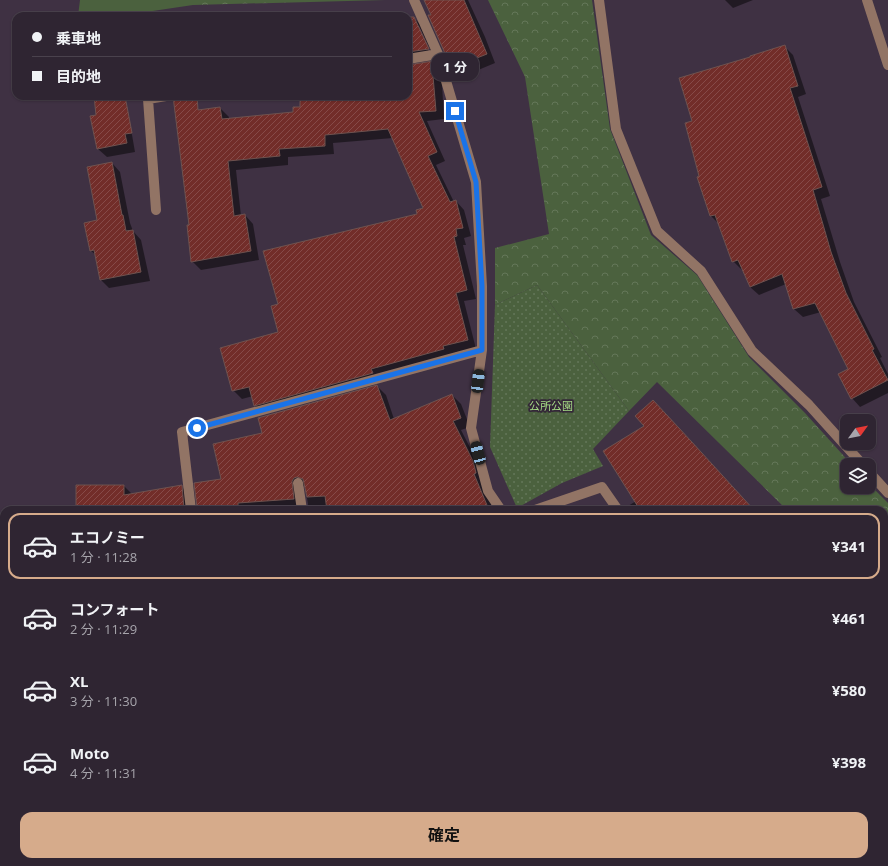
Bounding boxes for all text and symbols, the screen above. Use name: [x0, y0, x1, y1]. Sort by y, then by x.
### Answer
text: 乗車地: [56, 28, 101, 48]
callout: 1 分: [431, 53, 479, 81]
text: 1 分: [443, 58, 467, 76]
text: 目的地: [56, 66, 101, 86]
route end: [446, 102, 464, 120]
car: [471, 368, 485, 394]
park label: 公所公園: [529, 398, 573, 413]
north arrow: [840, 414, 876, 450]
map controls: [840, 414, 876, 494]
route start: [188, 419, 206, 437]
car: [469, 440, 487, 466]
button: layers: [840, 458, 876, 494]
text: エコノミー: [70, 527, 145, 547]
icon: car: [22, 528, 58, 564]
text: ¥341: [832, 536, 866, 556]
text: 1 分 · 11:28: [70, 548, 137, 566]
text: コンフォート: [70, 599, 160, 619]
icon: car: [22, 600, 58, 636]
text: ¥461: [832, 608, 866, 628]
text: 2 分 · 11:29: [70, 620, 137, 638]
text: XL: [70, 671, 88, 691]
icon: car: [22, 672, 58, 708]
text: ¥580: [832, 680, 866, 700]
text: 3 分 · 11:30: [70, 692, 137, 710]
text: Moto: [70, 743, 109, 763]
icon: car: [22, 744, 58, 780]
text: ¥398: [832, 752, 866, 772]
text: 4 分 · 11:31: [70, 764, 137, 782]
button: 確定: [20, 812, 868, 858]

